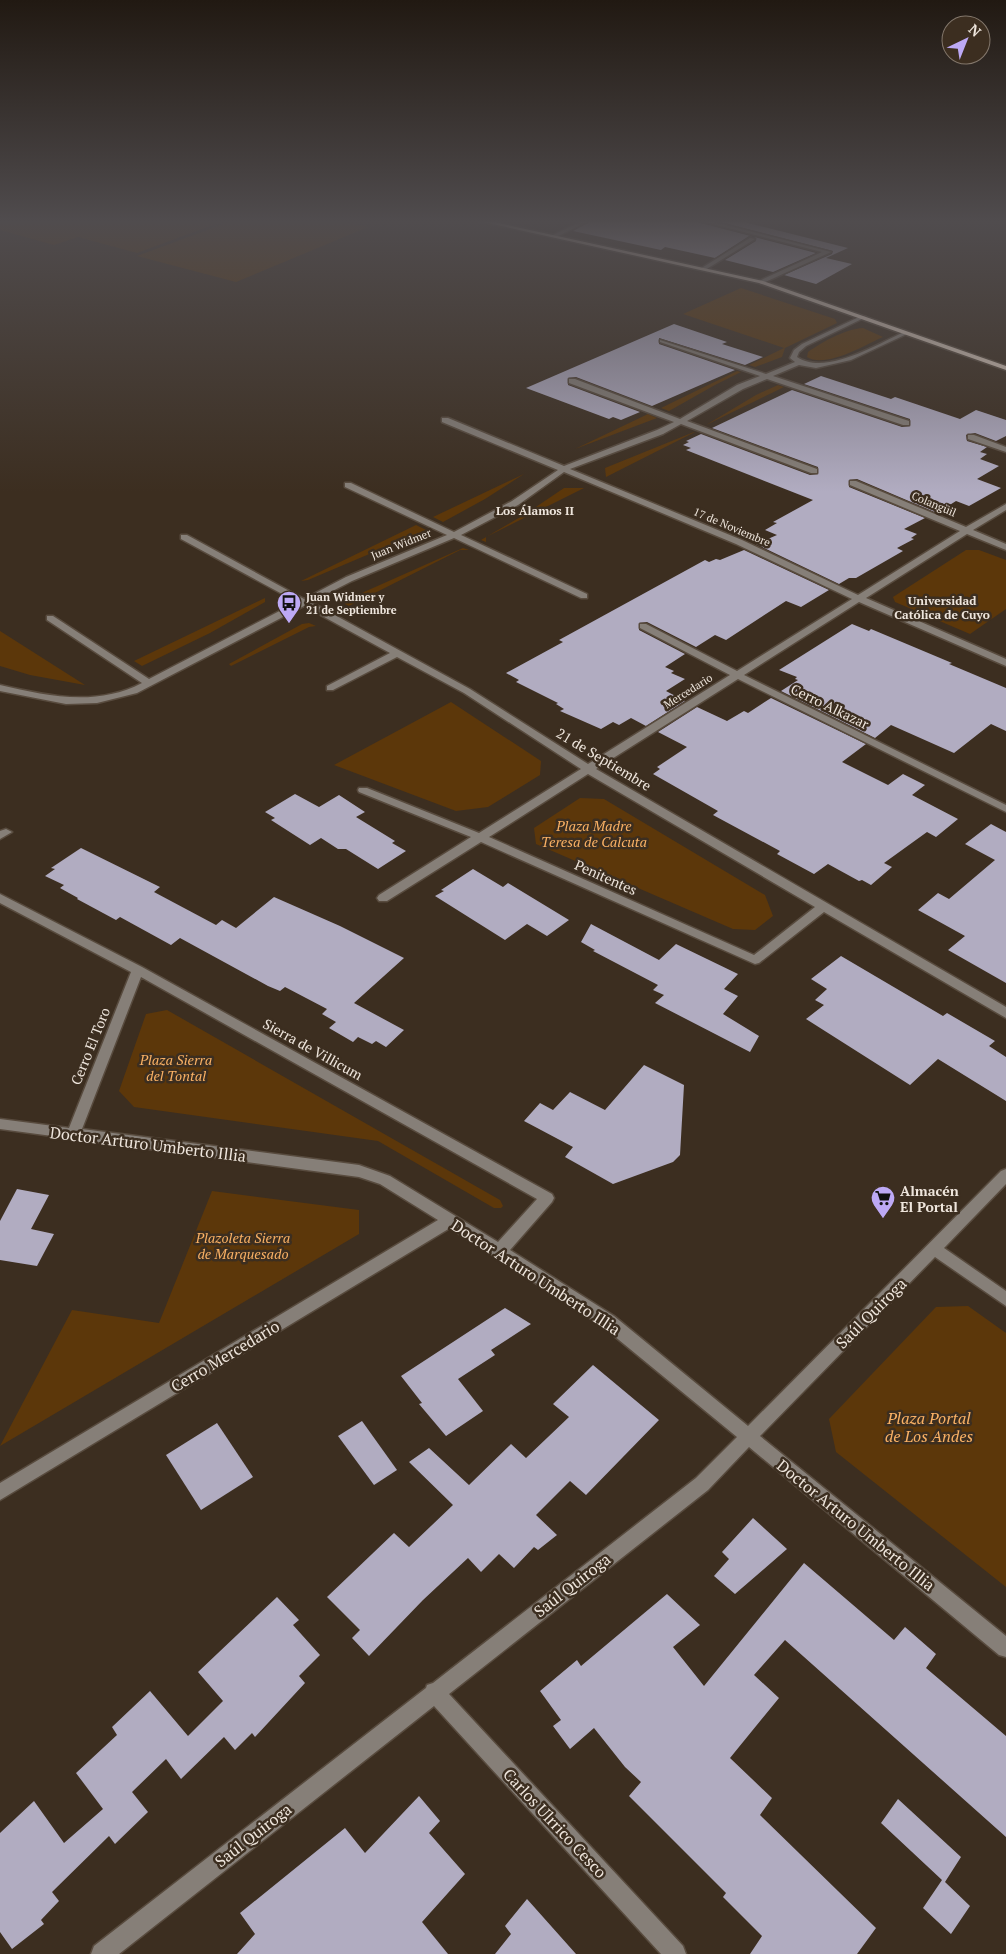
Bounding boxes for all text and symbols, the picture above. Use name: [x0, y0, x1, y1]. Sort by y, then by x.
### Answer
north arrow: [941, 15, 991, 65]
text: N: [965, 20, 986, 41]
street label: Colangüil: [910, 488, 958, 520]
district label: Los Álamos II: [496, 503, 574, 518]
street label: 17 de Noviembre: [691, 504, 773, 550]
street label: Juan Widmer: [369, 525, 434, 562]
bus stop icon: Juan Widmer y 21 de Septiembre: [276, 590, 302, 624]
place label: Juan Widmer y 21 de Septiembre: [306, 590, 397, 617]
district label: Universidad Católica de Cuyo: [894, 593, 990, 622]
street label: Mercedario: [661, 670, 715, 712]
street label: Cerro Alkazar: [788, 679, 873, 733]
street label: 21 de Septiembre: [553, 723, 655, 795]
park label: Plaza Madre Teresa de Calcuta: [541, 816, 647, 851]
street label: Penitentes: [572, 855, 640, 899]
street label: Cerro El Toro: [66, 1004, 114, 1088]
street label: Sierra de Villicum: [260, 1014, 366, 1084]
park label: Plaza Sierra del Tontal: [139, 1050, 212, 1085]
street label: Doctor Arturo Umberto Illia: [49, 1121, 247, 1167]
place label: Almacén El Portal: [900, 1181, 959, 1216]
supermarket icon: Almacén El Portal: [870, 1185, 896, 1219]
street label: Doctor Arturo Umberto Illia: [447, 1214, 625, 1340]
park label: Plazoleta Sierra de Marquesado: [195, 1228, 290, 1263]
street label: Saúl Quiroga: [831, 1273, 911, 1353]
street label: Cerro Mercedario: [167, 1315, 284, 1397]
park label: Plaza Portal de Los Andes: [885, 1407, 974, 1447]
street label: Doctor Arturo Umberto Illia: [772, 1454, 940, 1596]
street label: Saúl Quiroga: [529, 1548, 615, 1622]
street label: Carlos Ulrrico Cesco: [498, 1763, 612, 1883]
street label: Saúl Quiroga: [210, 1798, 296, 1872]

